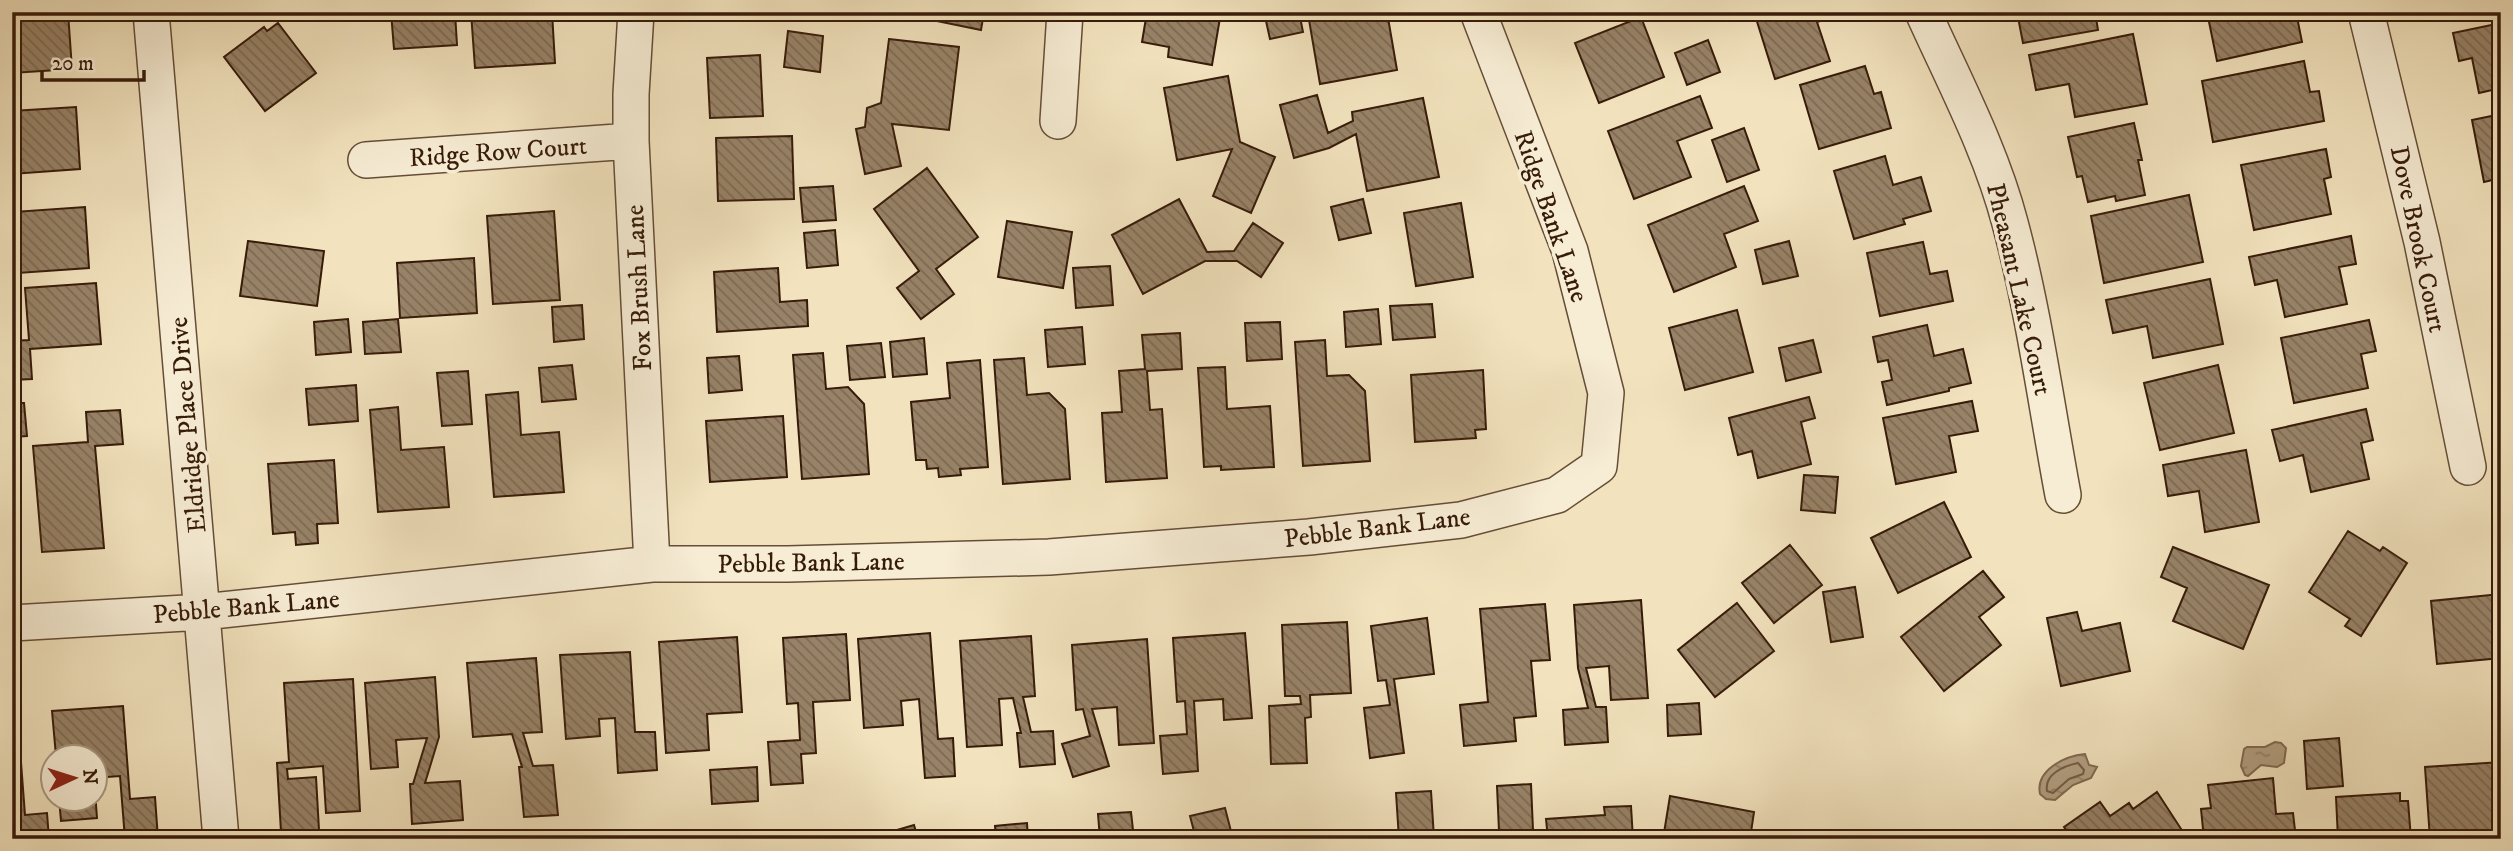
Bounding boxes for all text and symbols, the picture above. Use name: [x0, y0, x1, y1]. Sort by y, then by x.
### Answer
scale bar: [42, 38, 144, 82]
text: 20 m: [52, 51, 94, 77]
street label: Ridge Bank Lane: [1506, 126, 1595, 307]
street label: Ridge Row Court: [408, 130, 588, 175]
street label: Dove Brook Court: [2382, 143, 2453, 336]
street label: Pheasant Lake Court: [1978, 180, 2059, 399]
street label: Fox Brush Lane: [619, 204, 660, 372]
street label: Eldridge Place Drive: [163, 315, 214, 534]
street label: Pebble Bank Lane: [1282, 501, 1472, 556]
street label: Pebble Bank Lane: [717, 545, 905, 582]
street label: Pebble Bank Lane: [151, 583, 341, 632]
north arrow: [38, 742, 108, 812]
text: N: [77, 768, 102, 786]

